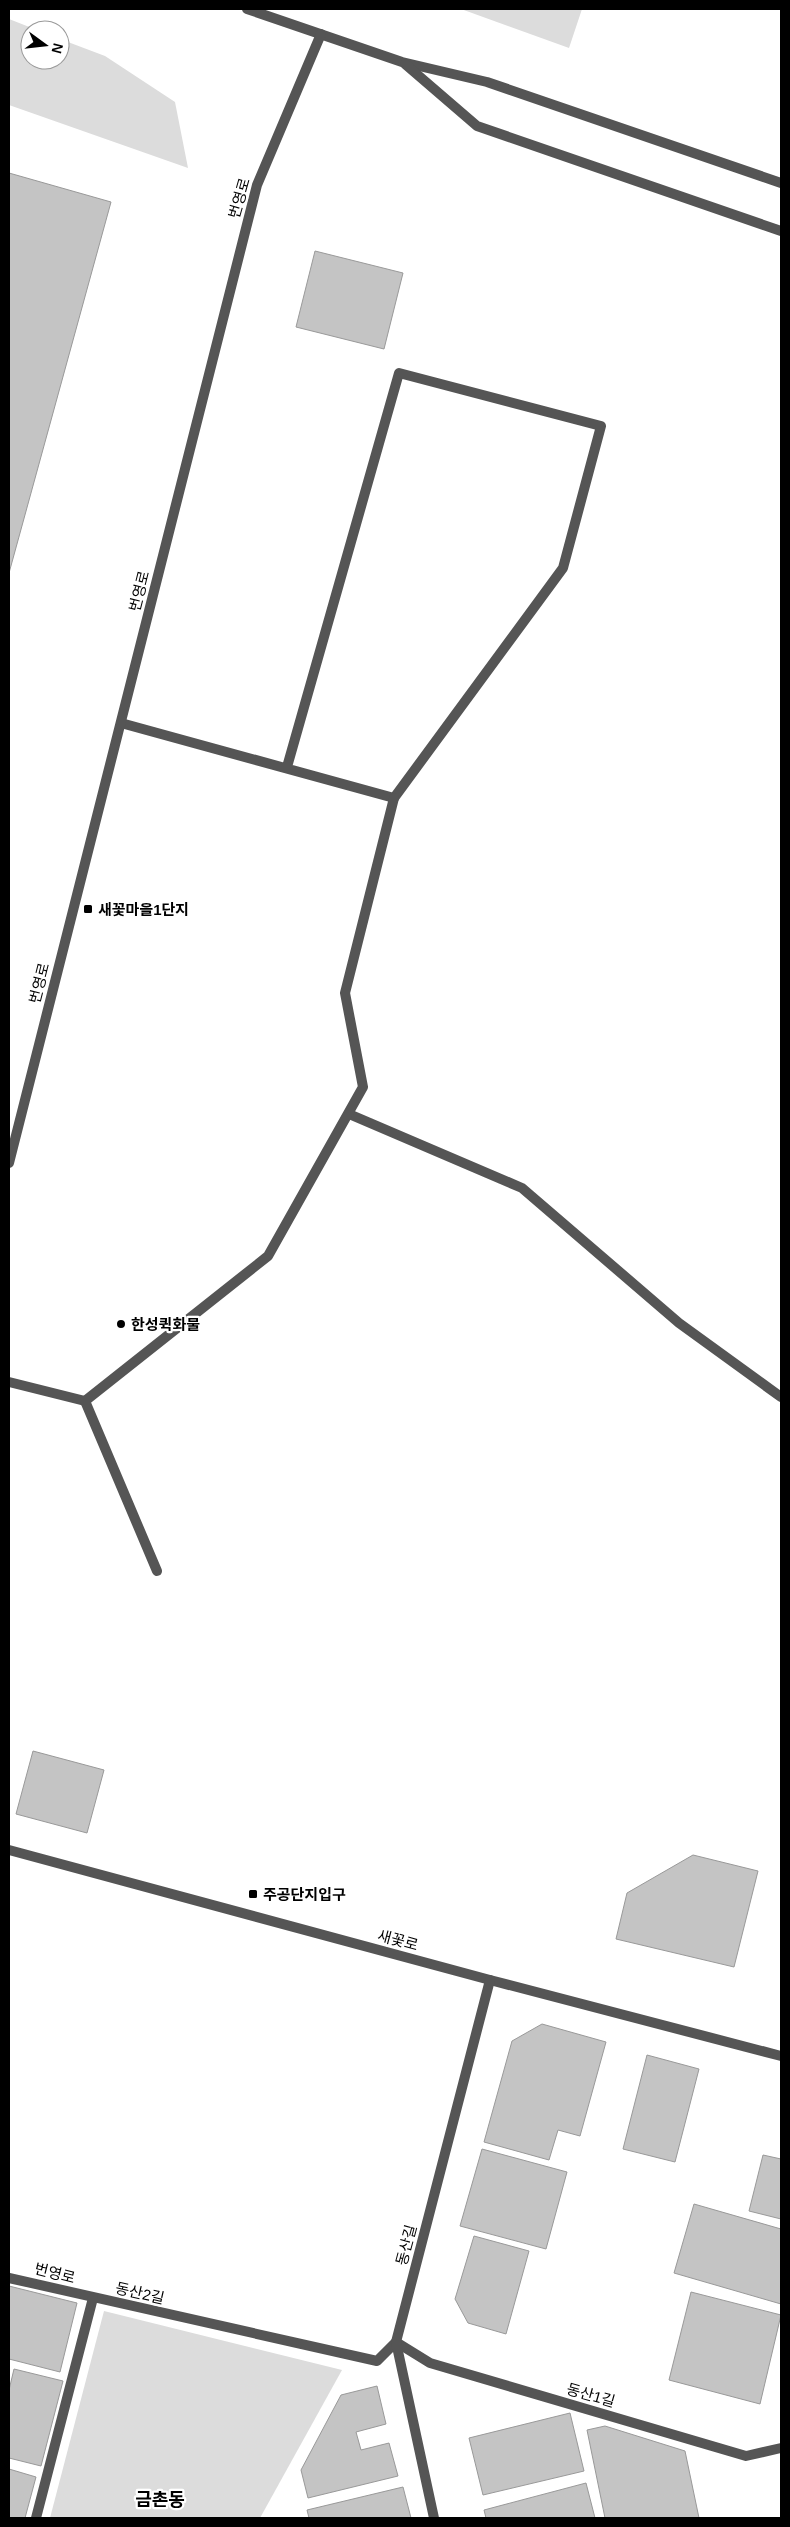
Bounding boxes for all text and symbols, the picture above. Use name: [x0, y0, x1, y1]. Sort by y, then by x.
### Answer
north arrow: [20, 20, 70, 70]
text: N: [49, 41, 67, 55]
street label: 번영로: [225, 176, 253, 220]
street label: 번영로: [126, 569, 152, 613]
place label: 새꽃마을1단지: [98, 901, 189, 918]
marker: 새꽃마을1단지: [82, 903, 94, 915]
street label: 번영로: [26, 961, 52, 1005]
place label: 한성퀵화물: [131, 1316, 200, 1333]
marker: 한성퀵화물: [115, 1318, 127, 1330]
place label: 주공단지입구: [263, 1886, 346, 1903]
marker: 주공단지입구: [247, 1888, 259, 1900]
street label: 새꽃로: [376, 1926, 420, 1954]
street label: 동산길: [392, 2223, 420, 2267]
street label: 번영로: [33, 2260, 77, 2286]
street label: 동산2길: [114, 2279, 166, 2307]
street label: 동산1길: [565, 2380, 617, 2410]
district label: 금촌동: [135, 2490, 185, 2510]

